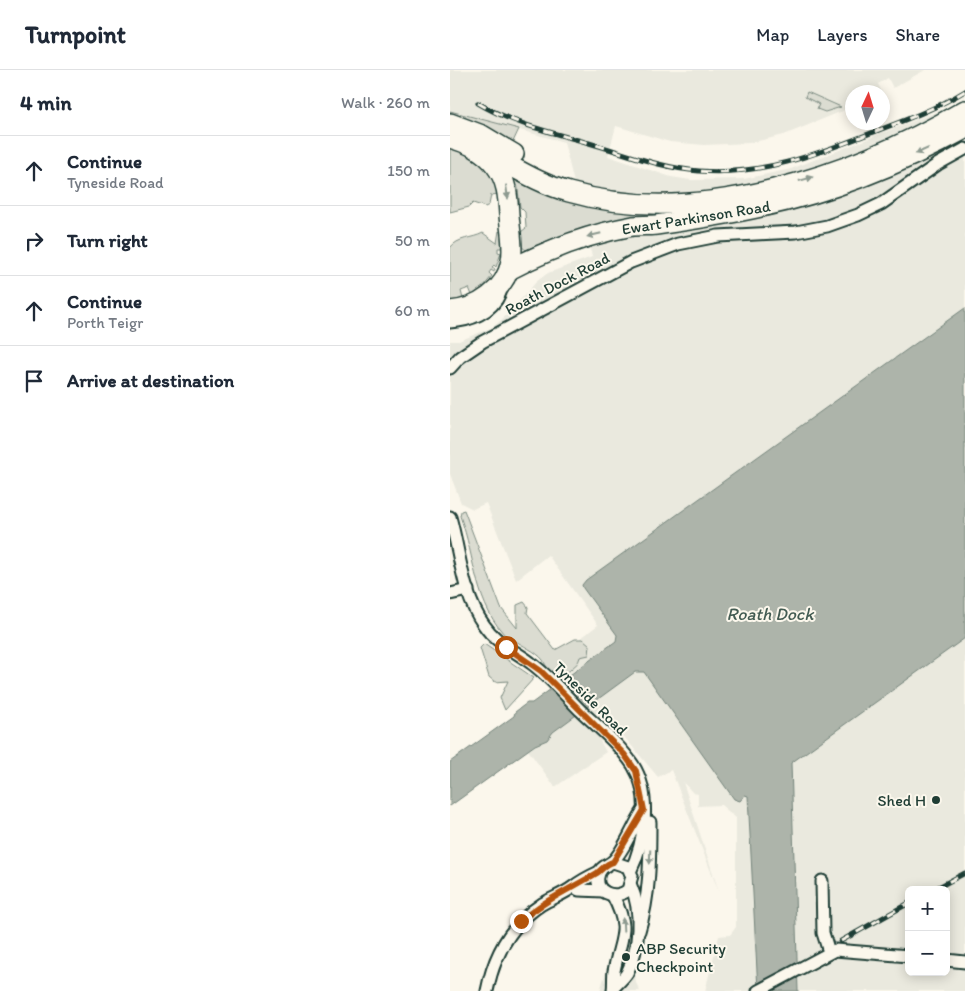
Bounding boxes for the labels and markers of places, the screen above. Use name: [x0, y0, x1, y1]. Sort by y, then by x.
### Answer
place label: Shed H: [878, 791, 926, 810]
marker: Shed H: [930, 794, 942, 806]
place label: ABP Security Checkpoint: [636, 939, 726, 976]
marker: ABP Security Checkpoint: [620, 951, 632, 963]

